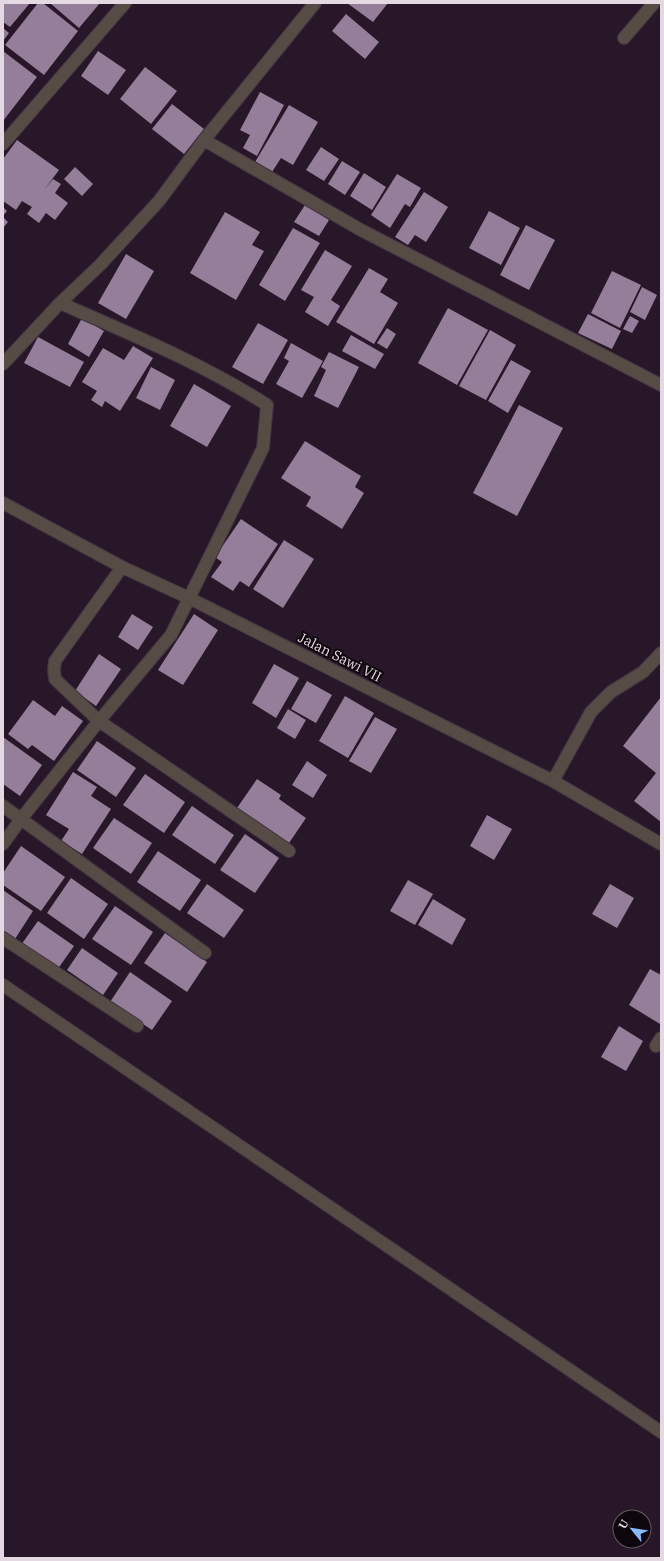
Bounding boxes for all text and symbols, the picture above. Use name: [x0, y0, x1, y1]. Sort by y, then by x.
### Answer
street label: Jalan Sawi VII: [295, 628, 385, 686]
north arrow: [612, 1509, 652, 1549]
text: U: [615, 1516, 632, 1531]

